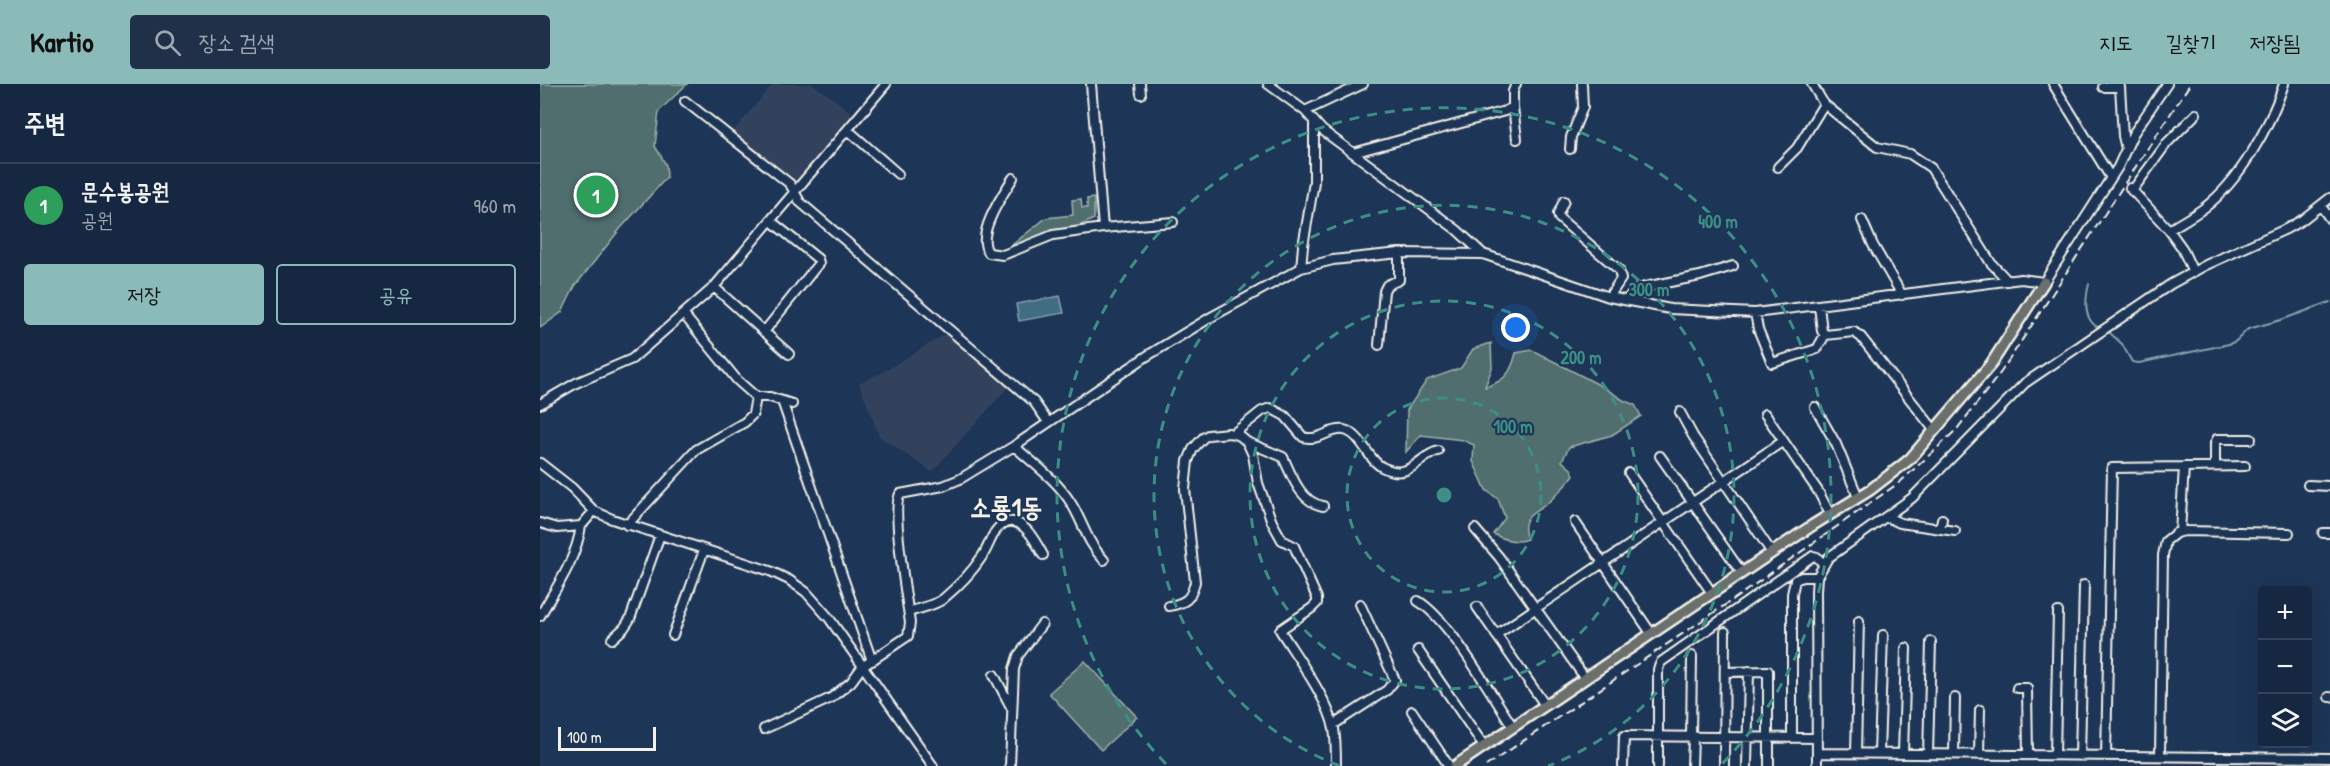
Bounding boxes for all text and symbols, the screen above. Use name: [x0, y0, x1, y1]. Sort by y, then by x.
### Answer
search box: [130, 15, 550, 69]
text: Kartio: [30, 23, 94, 61]
icon: search: [151, 26, 184, 59]
text: 장소 검색: [199, 27, 274, 57]
text: 지도: [2099, 28, 2133, 57]
text: 길찾기: [2166, 28, 2216, 57]
text: 저장됨: [2249, 28, 2300, 57]
text: 주변: [24, 105, 66, 140]
pin: 1: [576, 172, 616, 218]
text: 문수봉공원: [81, 176, 170, 206]
text: 1: [40, 192, 47, 219]
text: 960 m: [474, 192, 516, 219]
text: 공원: [81, 206, 113, 233]
text: 400 m: [1698, 209, 1738, 234]
button: 저장: [24, 264, 264, 325]
button: 공유: [276, 264, 516, 325]
text: 300 m: [1629, 277, 1669, 302]
your location: [1501, 313, 1530, 342]
text: 200 m: [1561, 345, 1601, 370]
text: 100 m: [1493, 414, 1533, 439]
centre of rings: [1434, 485, 1454, 505]
district label: 소룡1동: [970, 489, 1042, 524]
map controls: [2258, 586, 2312, 748]
button: +: [2258, 586, 2312, 640]
button: −: [2258, 640, 2312, 694]
button: layers: [2258, 694, 2312, 748]
scale bar: [558, 724, 656, 752]
text: 100 m: [567, 726, 602, 748]

